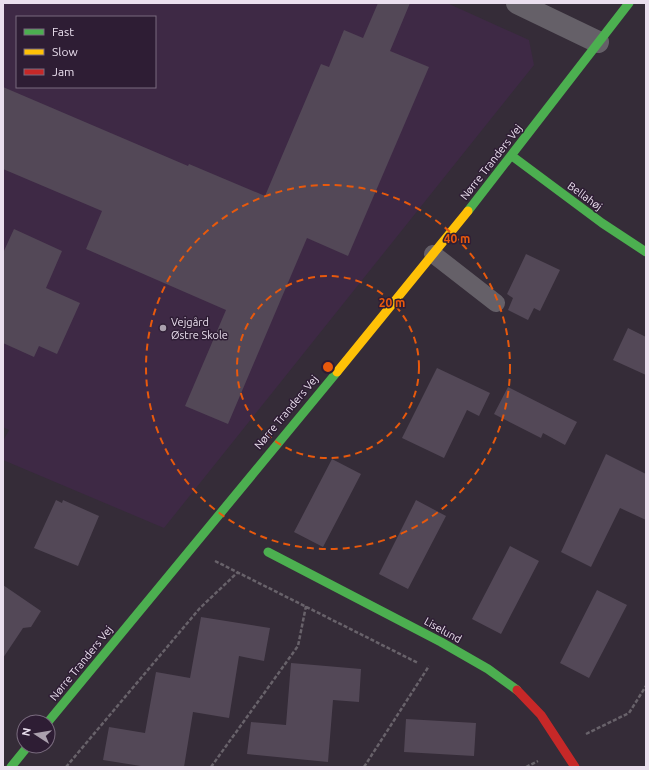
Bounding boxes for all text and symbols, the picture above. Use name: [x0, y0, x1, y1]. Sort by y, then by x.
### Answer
legend: [16, 16, 156, 88]
text: Fast: [52, 25, 74, 38]
text: Slow: [52, 45, 78, 58]
text: Jam: [52, 65, 74, 78]
street label: Nørre Tranders Vej: [458, 122, 524, 202]
street label: Bellahøj: [565, 179, 605, 213]
text: 40 m: [444, 232, 470, 245]
text: 20 m: [379, 296, 405, 309]
place label: Vejgård Østre Skole: [171, 316, 228, 341]
marker: Vejgård Østre Skole: [158, 323, 168, 333]
centre of rings: [321, 360, 335, 374]
street label: Nørre Tranders Vej: [252, 373, 320, 451]
street label: Liselund: [422, 615, 464, 645]
street label: Nørre Tranders Vej: [47, 623, 115, 703]
north arrow: [16, 714, 56, 754]
text: N: [19, 727, 33, 737]

